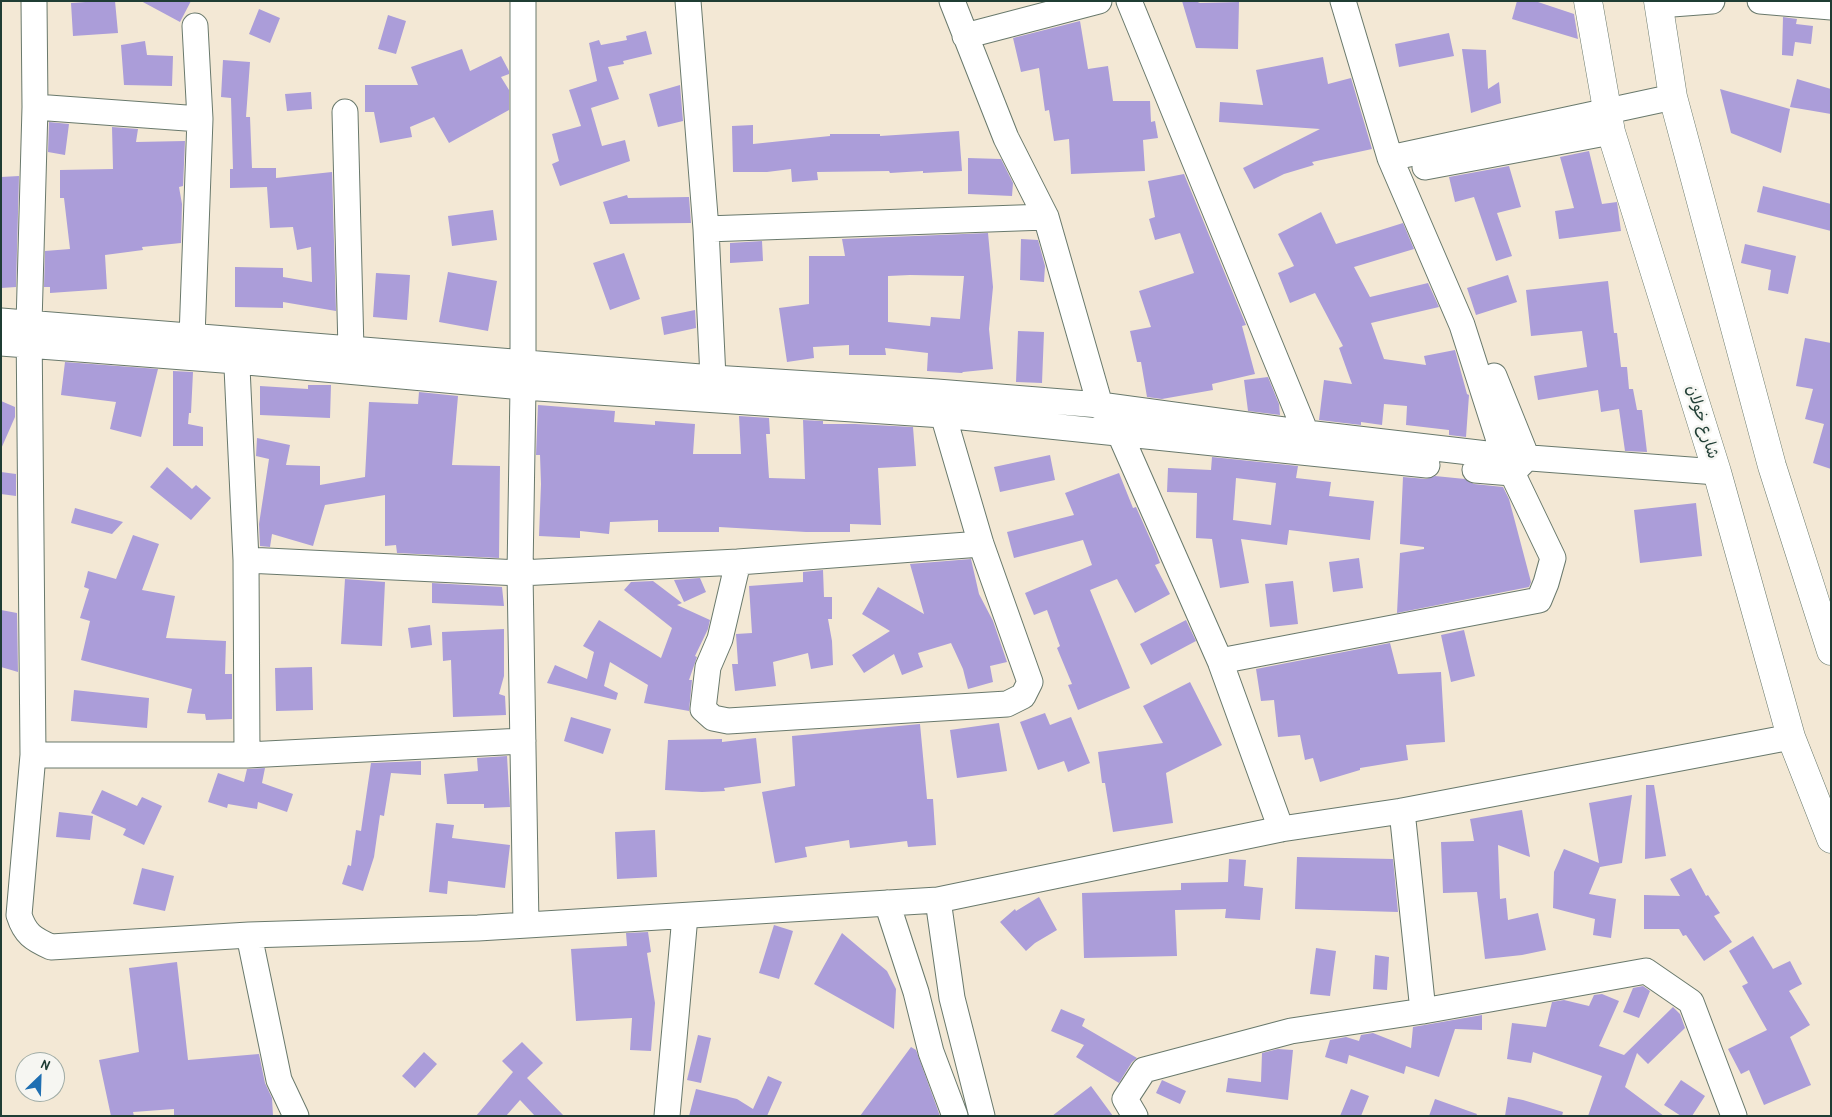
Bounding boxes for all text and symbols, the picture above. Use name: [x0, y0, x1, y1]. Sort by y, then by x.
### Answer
street label: شارع خولان: [1682, 383, 1722, 461]
north arrow: [15, 1052, 65, 1102]
text: N: [39, 1054, 53, 1074]

